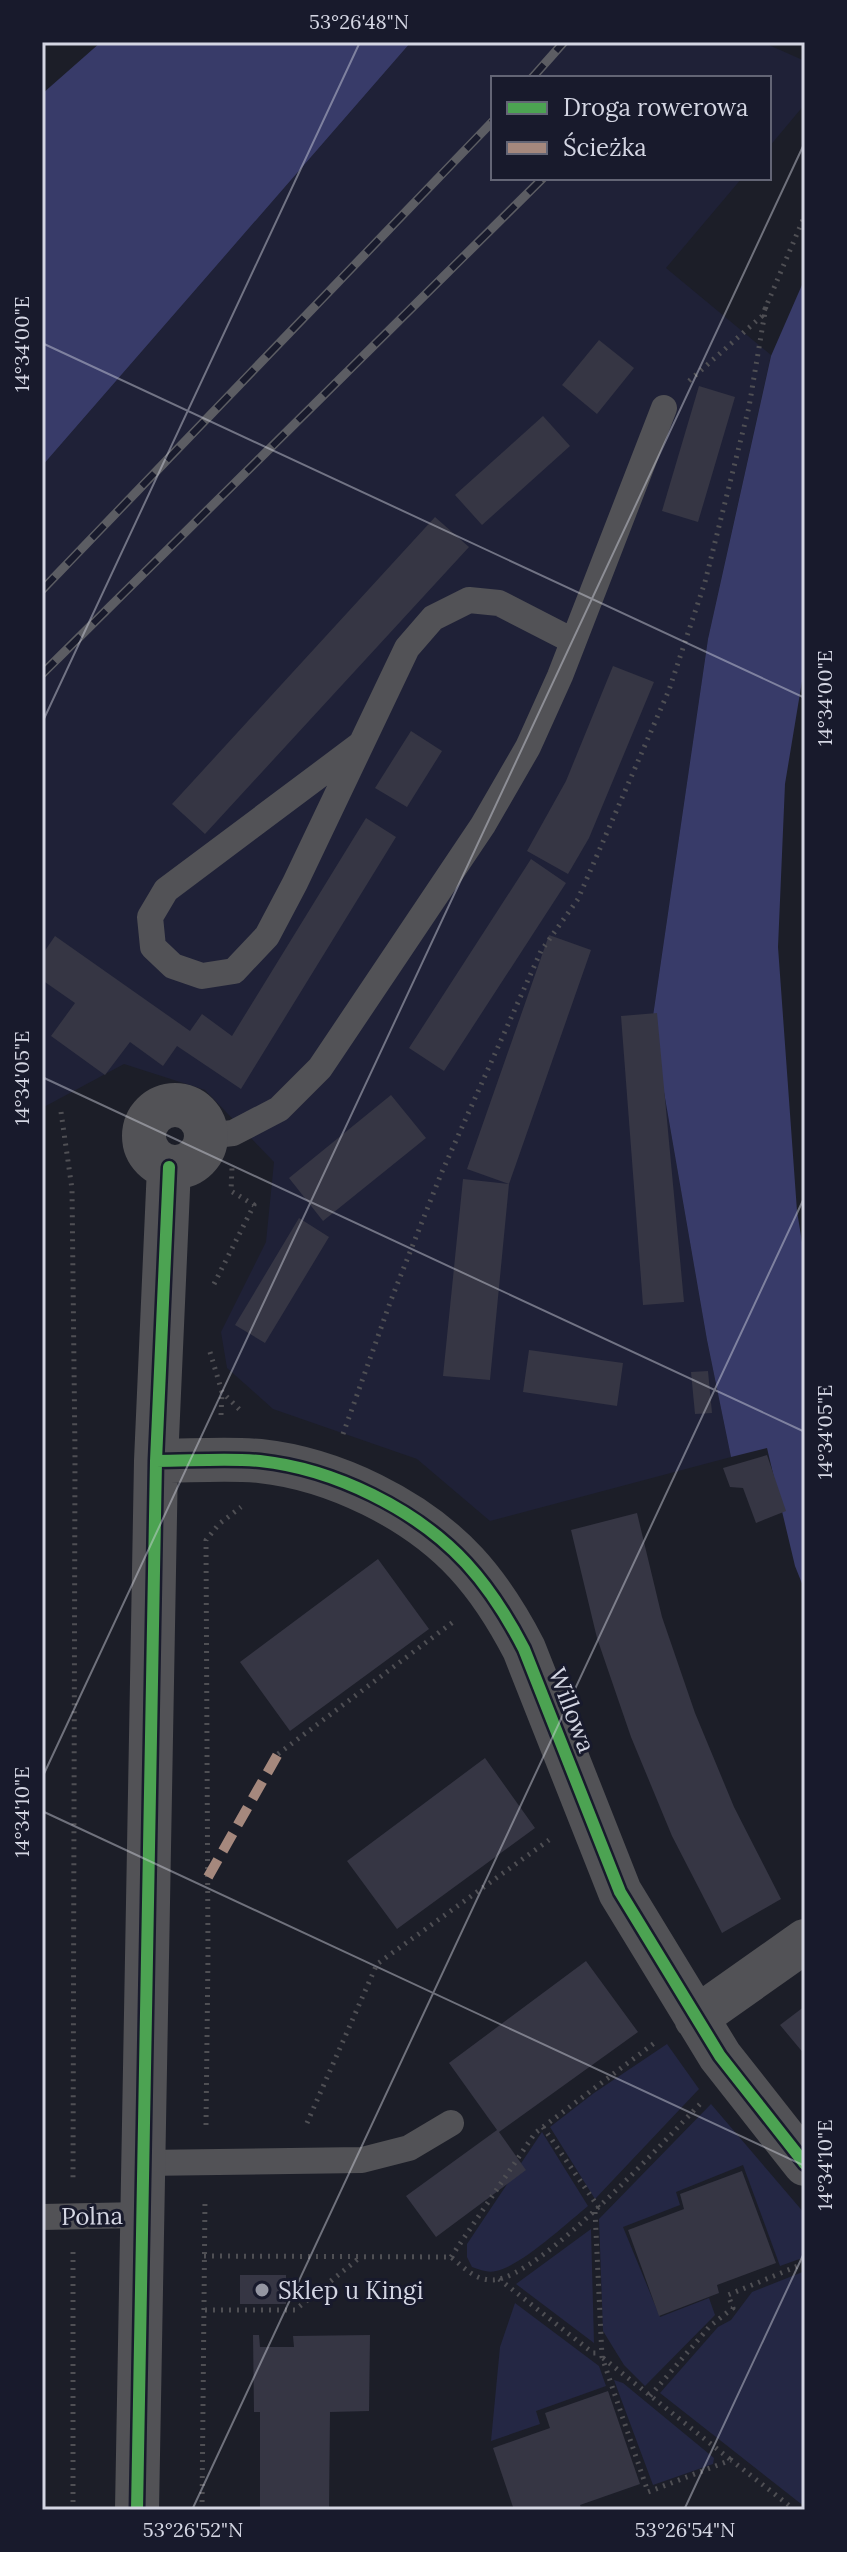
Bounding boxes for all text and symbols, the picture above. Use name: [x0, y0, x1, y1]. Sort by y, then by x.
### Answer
text: 53°26'48"N: [309, 9, 409, 34]
legend: [491, 76, 771, 180]
text: Droga rowerowa: [563, 92, 748, 123]
text: Ścieżka: [563, 132, 647, 163]
text: 14°34'00"E: [9, 296, 34, 392]
text: 14°34'00"E: [812, 650, 837, 746]
text: 14°34'05"E: [9, 1031, 34, 1125]
text: 14°34'05"E: [812, 1385, 837, 1479]
street label: Willowa: [542, 1663, 602, 1757]
text: 14°34'10"E: [9, 1767, 34, 1857]
text: 14°34'10"E: [812, 2120, 837, 2210]
street label: Polna: [61, 2200, 123, 2232]
place label: Sklep u Kingi: [278, 2275, 424, 2306]
marker: Sklep u Kingi: [253, 2281, 271, 2299]
text: 53°26'52"N: [143, 2517, 243, 2542]
text: 53°26'54"N: [635, 2517, 735, 2542]

